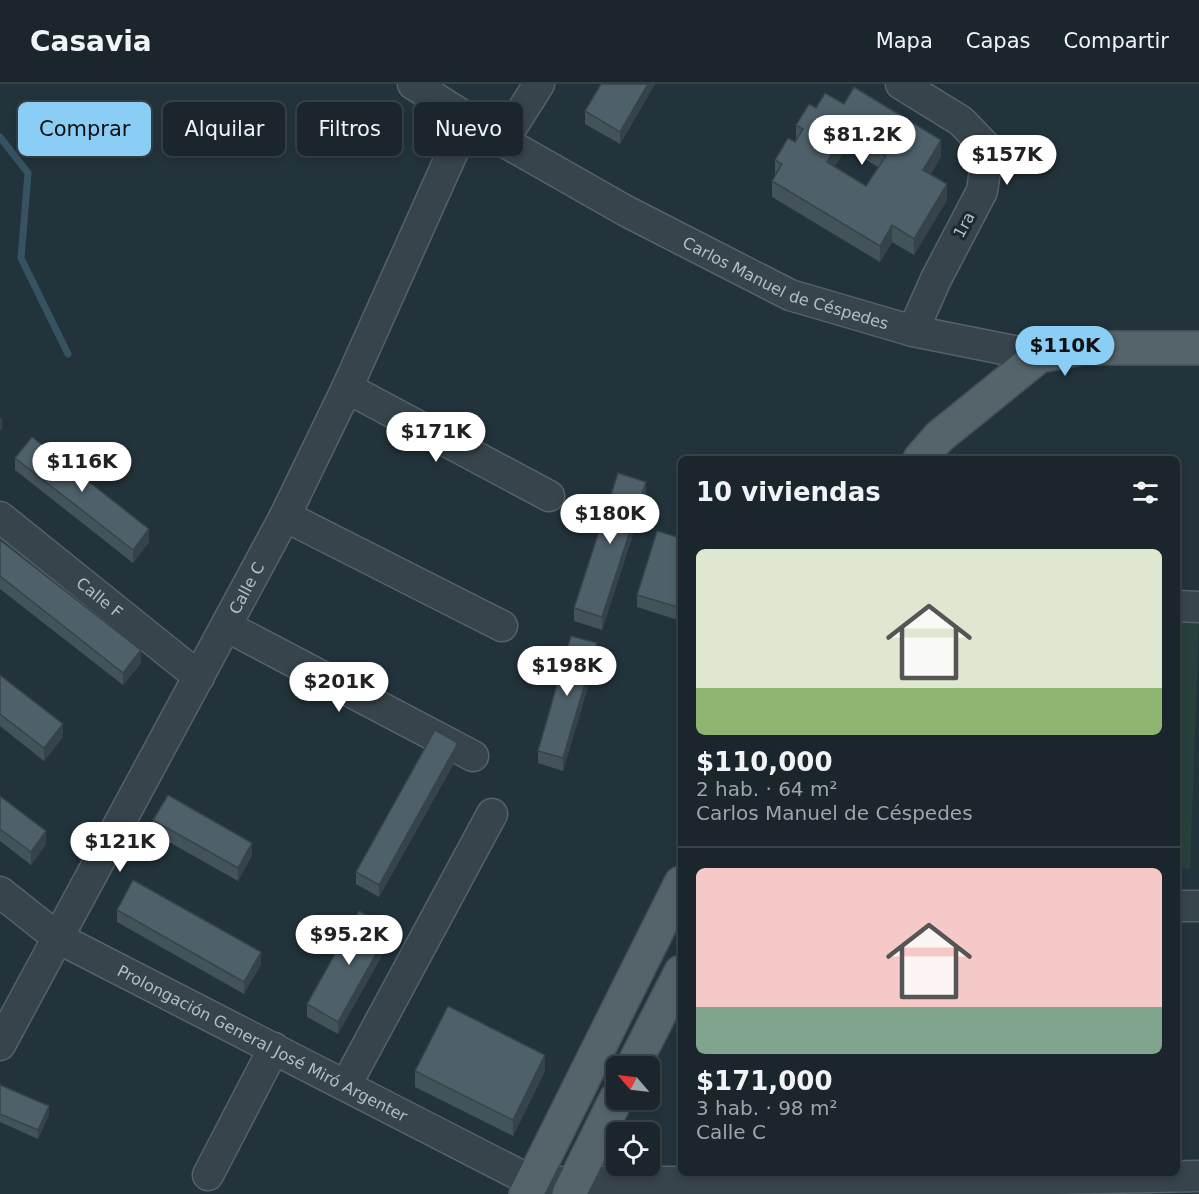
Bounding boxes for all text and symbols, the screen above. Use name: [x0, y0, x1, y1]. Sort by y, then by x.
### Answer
text: Casavia: [30, 25, 152, 58]
text: Mapa: [876, 29, 933, 53]
text: Capas: [966, 29, 1030, 53]
text: Compartir: [1063, 29, 1169, 53]
chip: Comprar: [18, 102, 151, 156]
chip: Alquilar: [163, 102, 285, 156]
chip: Filtros: [297, 102, 402, 156]
chip: Nuevo: [414, 102, 523, 156]
pin: $81.2K: [813, 115, 911, 166]
text: $81.2K: [823, 122, 901, 146]
pin: $157K: [965, 135, 1049, 186]
text: $157K: [971, 142, 1043, 166]
street label: 1ra: [949, 209, 979, 241]
street label: Carlos Manuel de Céspedes: [680, 232, 891, 333]
pin: $110K: [1023, 326, 1107, 377]
text: $110K: [1029, 333, 1101, 357]
pin: $171K: [394, 412, 478, 463]
text: $171K: [400, 419, 472, 443]
pin: $116K: [40, 442, 124, 493]
text: $116K: [46, 449, 118, 473]
icon: filters: [1129, 476, 1162, 509]
text: 10 viviendas: [696, 477, 881, 507]
pin: $180K: [568, 494, 652, 545]
text: $180K: [574, 501, 646, 525]
street label: Calle C: [225, 559, 268, 617]
street label: Calle F: [73, 573, 127, 622]
icon: home: [875, 588, 983, 696]
pin: $198K: [525, 646, 609, 697]
text: $198K: [531, 653, 603, 677]
pin: $201K: [297, 662, 381, 713]
text: $201K: [303, 669, 375, 693]
text: $110,000: [696, 747, 833, 777]
text: 2 hab. · 64 m²: [696, 777, 837, 801]
text: Carlos Manuel de Céspedes: [696, 801, 973, 825]
pin: $121K: [78, 822, 162, 873]
text: $121K: [84, 829, 156, 853]
icon: home: [875, 907, 983, 1015]
pin: $95.2K: [300, 915, 398, 966]
text: $95.2K: [310, 922, 388, 946]
street label: Prolongación General José Miró Argenter: [114, 961, 411, 1126]
north arrow: [606, 1056, 660, 1110]
map controls: [606, 1056, 660, 1176]
text: $171,000: [696, 1066, 833, 1096]
text: 3 hab. · 98 m²: [696, 1096, 837, 1120]
text: Calle C: [696, 1120, 766, 1144]
button: locate: [606, 1122, 660, 1176]

